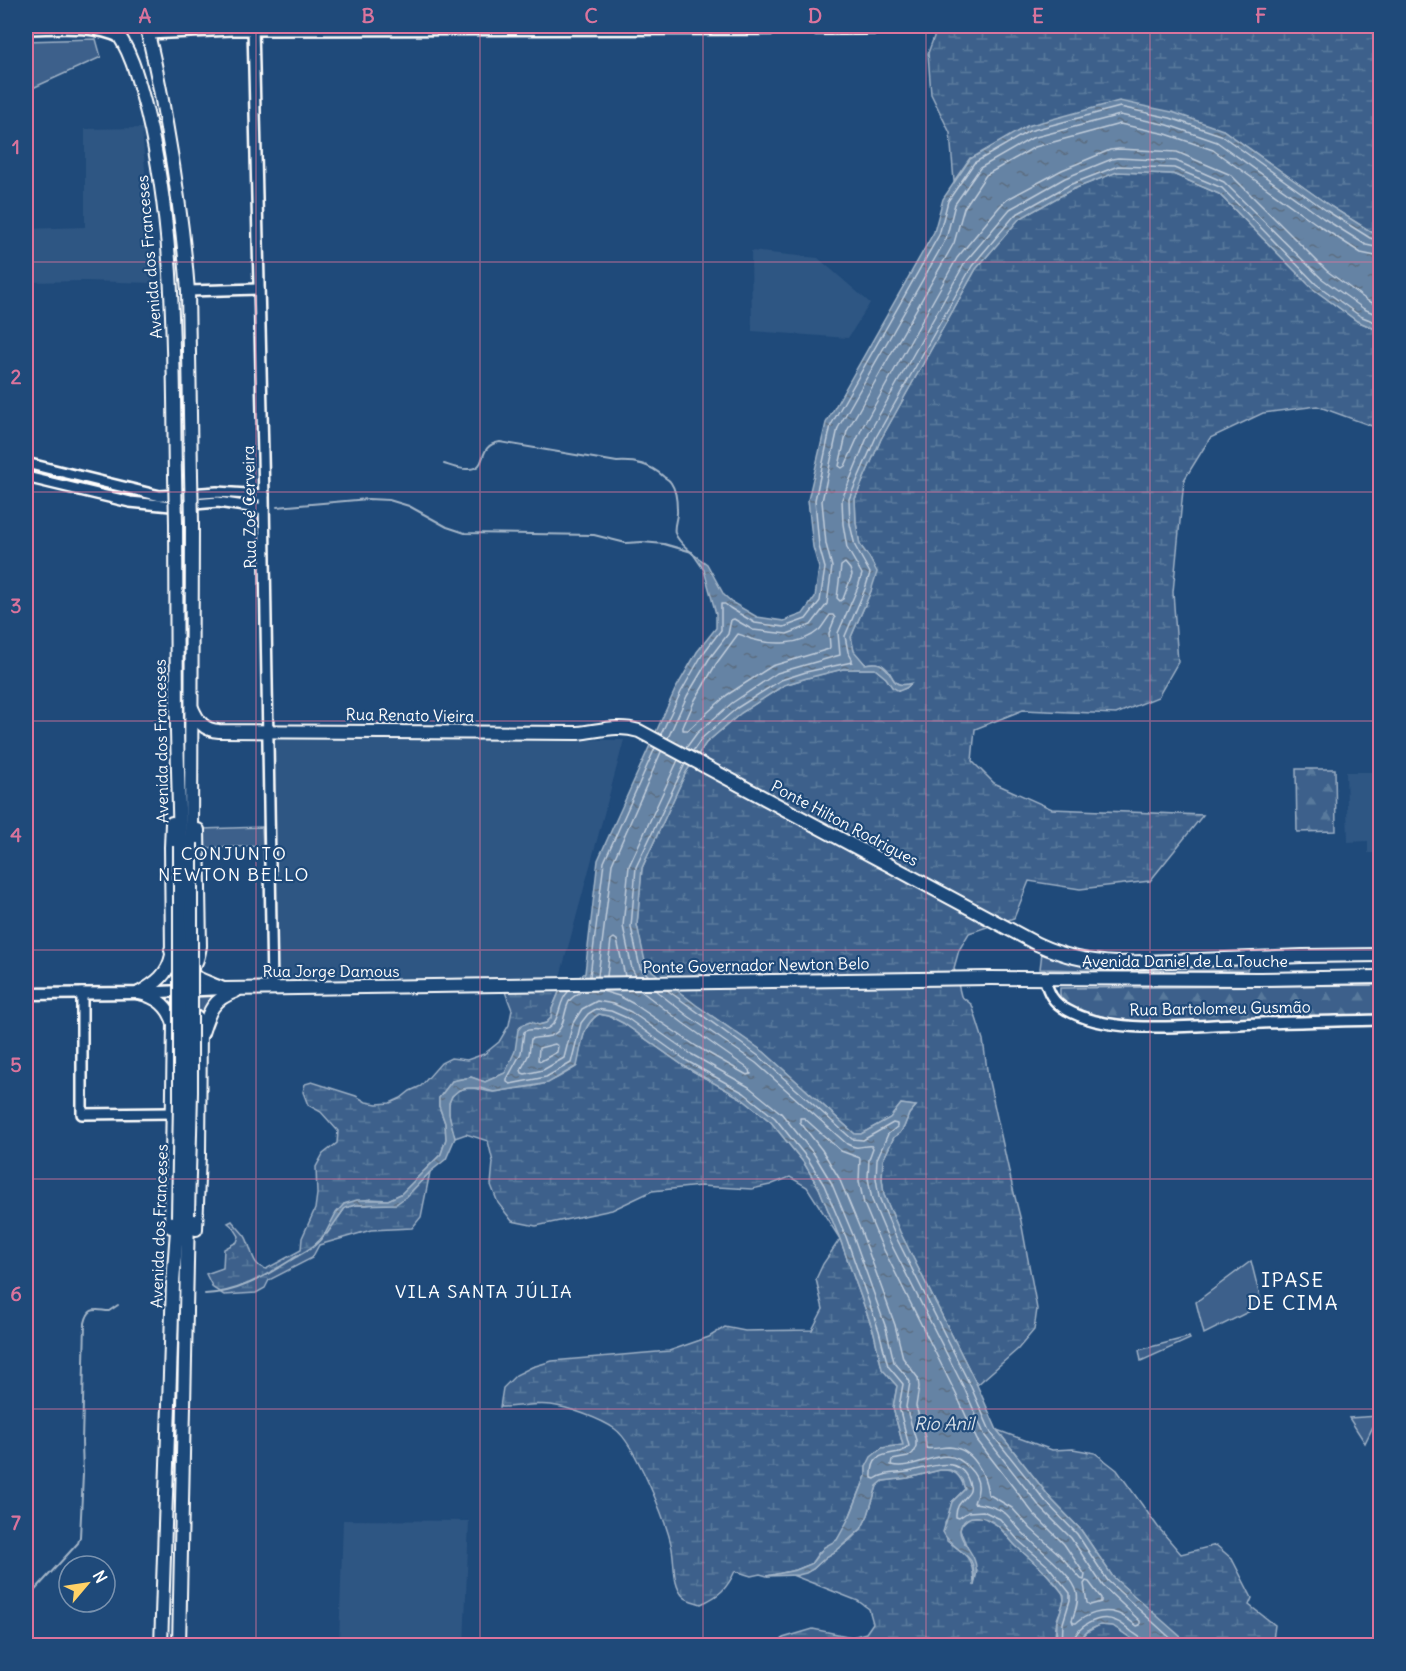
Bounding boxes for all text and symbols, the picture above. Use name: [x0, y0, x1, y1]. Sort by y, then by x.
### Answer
text: A: [139, 3, 152, 28]
text: B: [361, 3, 375, 28]
text: C: [584, 3, 598, 28]
text: D: [808, 3, 822, 28]
text: E: [1032, 3, 1044, 28]
text: F: [1255, 3, 1267, 28]
text: 1: [12, 134, 20, 159]
street label: Avenida dos Franceses: [132, 174, 166, 340]
text: 2: [11, 364, 22, 389]
street label: Rua Zoé Cerveira: [238, 445, 260, 569]
text: 3: [10, 593, 22, 618]
street label: Avenida dos Franceses: [150, 659, 172, 823]
street label: Rua Renato Vieira: [346, 704, 474, 726]
street label: Ponte Hilton Rodrigues: [768, 776, 922, 870]
text: 4: [10, 822, 22, 847]
district label: CONJUNTO NEWTON BELLO: [158, 842, 310, 886]
street label: Avenida Daniel de La Touche: [1082, 951, 1288, 971]
street label: Ponte Governador Newton Belo: [642, 953, 870, 977]
street label: Rua Jorge Damous: [262, 961, 400, 981]
street label: Rua Bartolomeu Gusmão: [1129, 996, 1311, 1020]
text: 5: [10, 1052, 22, 1077]
street label: Avenida dos Franceses: [146, 1144, 172, 1308]
district label: IPASE DE CIMA: [1247, 1267, 1339, 1315]
district label: VILA SANTA JÚLIA: [395, 1280, 573, 1303]
text: 6: [10, 1281, 22, 1306]
water label: Rio Anil: [914, 1412, 977, 1435]
text: 7: [11, 1510, 21, 1535]
north arrow: [57, 1554, 117, 1614]
text: N: [89, 1567, 112, 1586]

